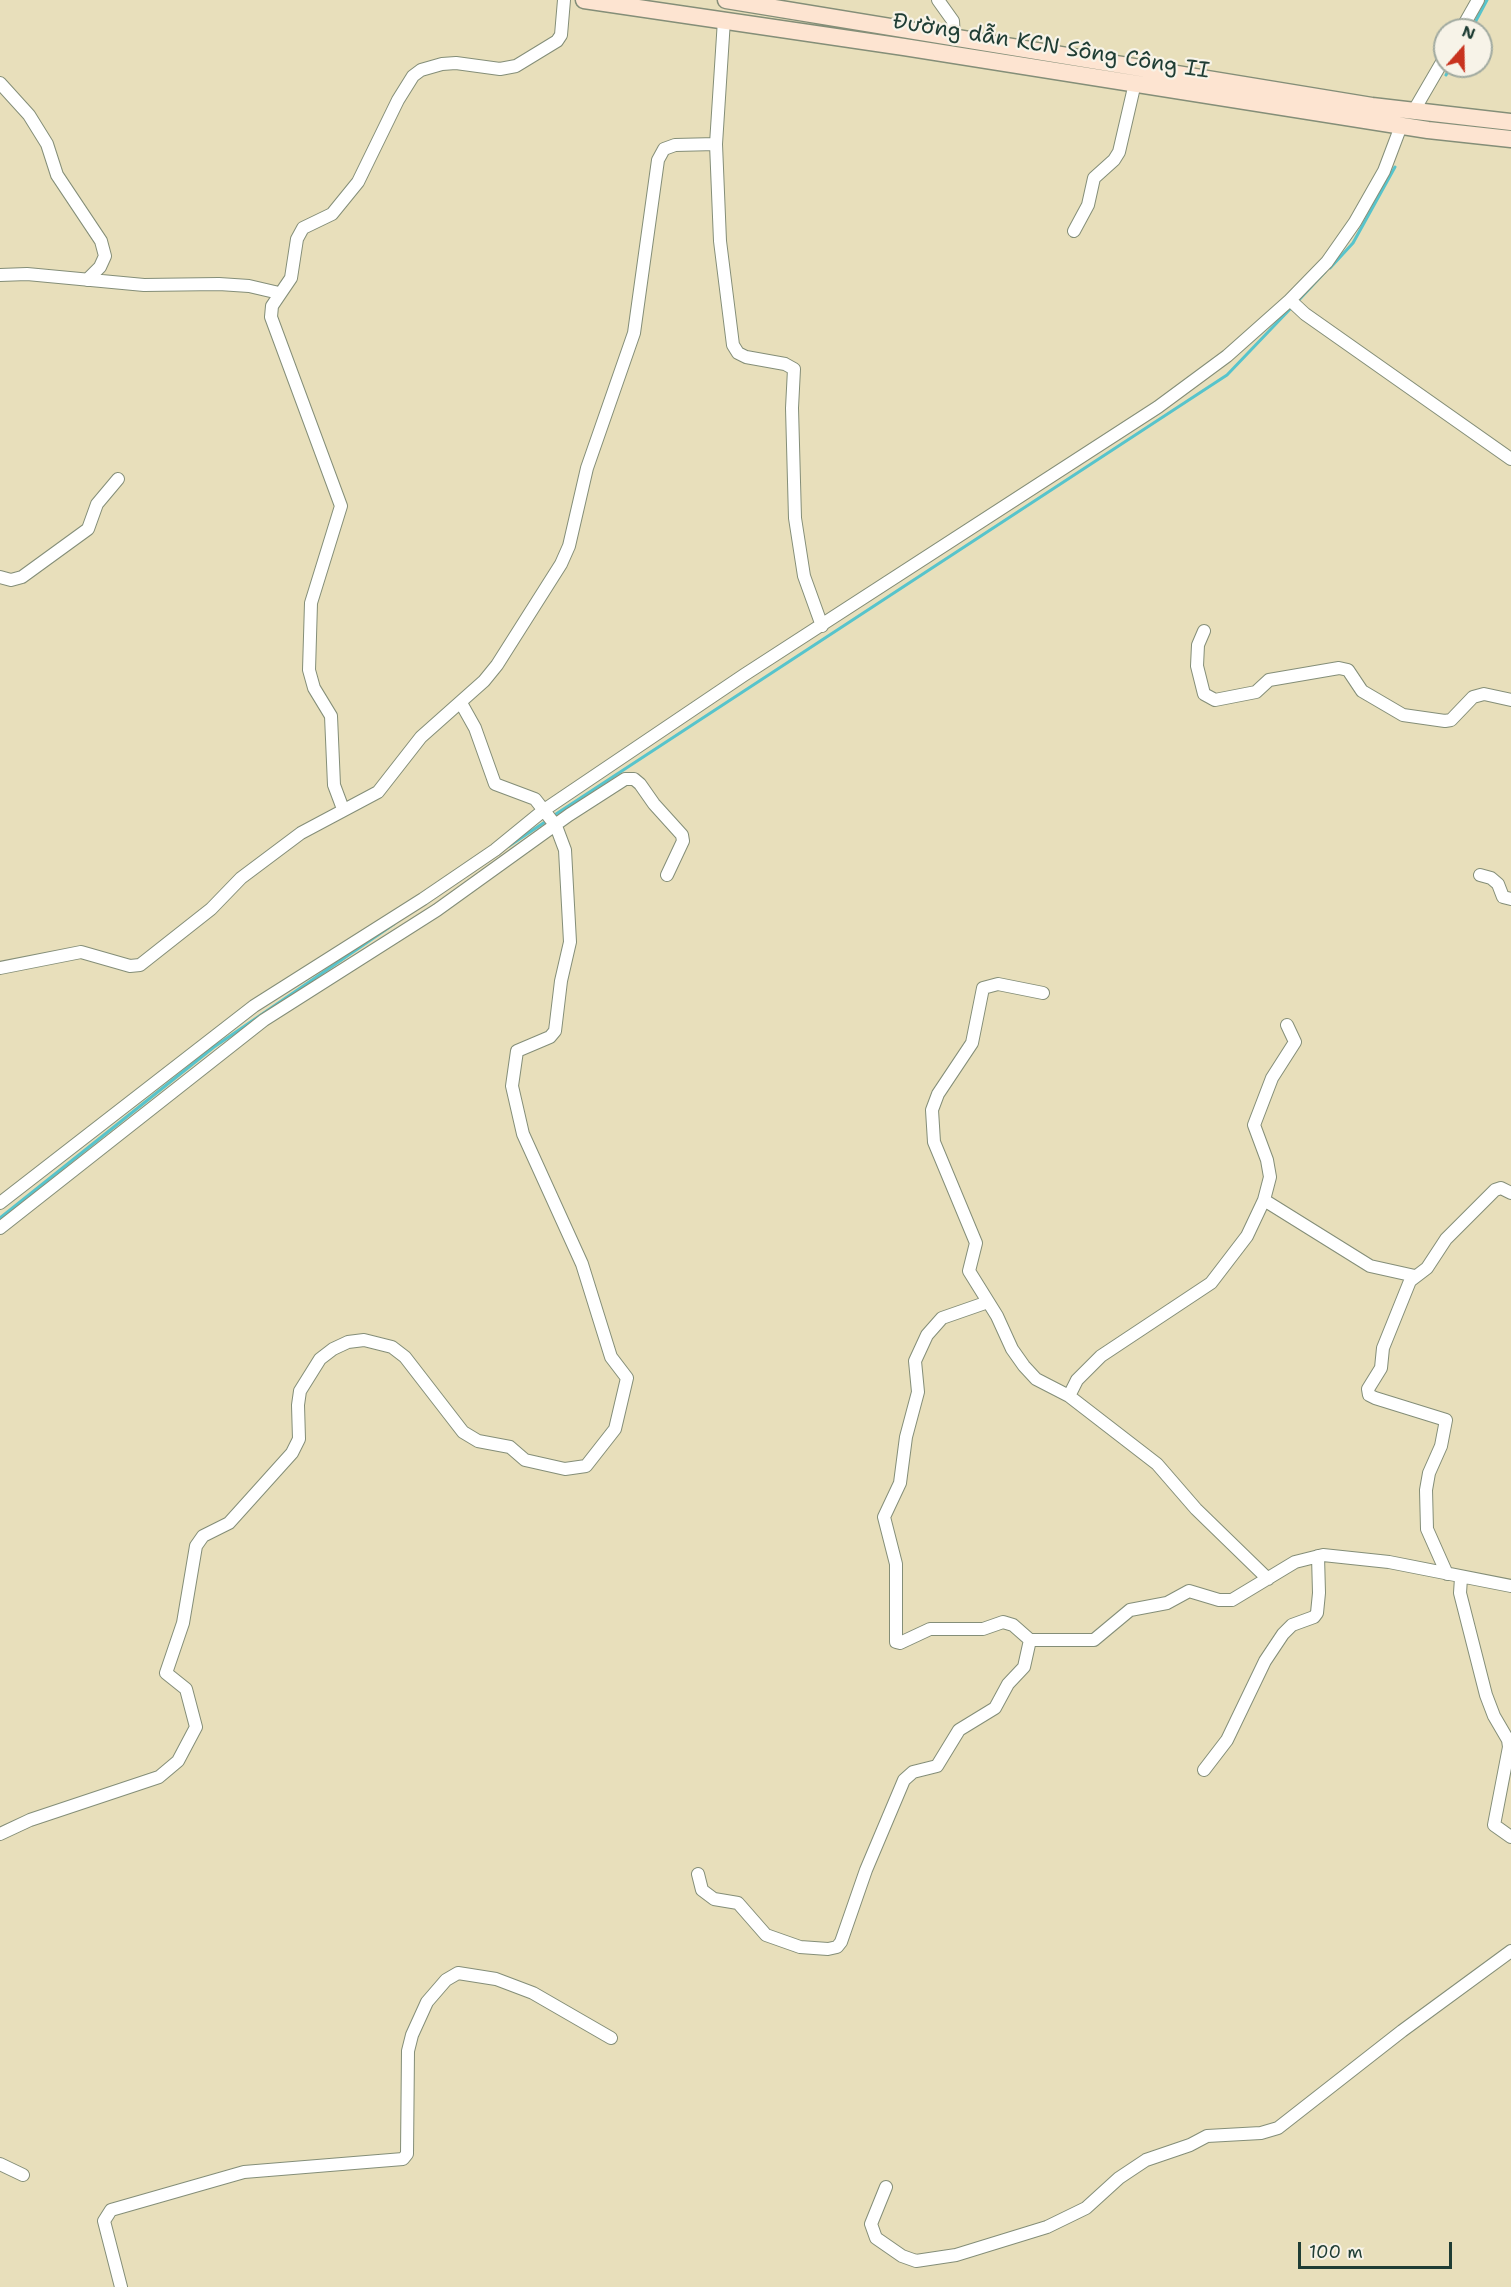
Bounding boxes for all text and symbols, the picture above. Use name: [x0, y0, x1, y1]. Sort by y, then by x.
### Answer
street label: Đường dẫn KCN Sông Công II: [891, 9, 1211, 85]
north arrow: [1433, 18, 1493, 78]
text: N: [1459, 20, 1478, 45]
scale bar: [1301, 2230, 1456, 2268]
text: 100 m: [1309, 2240, 1363, 2264]

